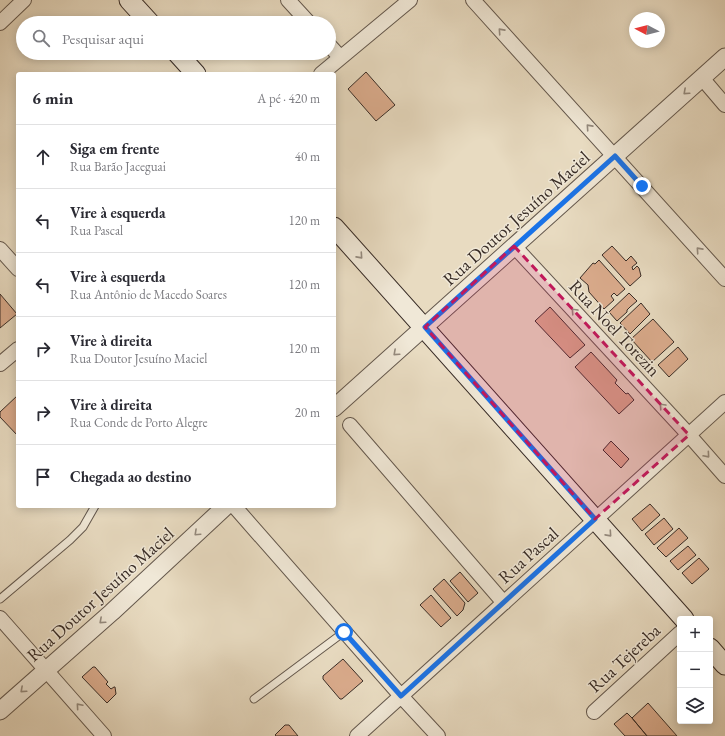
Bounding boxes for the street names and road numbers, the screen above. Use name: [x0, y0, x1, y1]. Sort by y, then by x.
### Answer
street label: Rua Doutor Jesuíno Maciel: [438, 146, 594, 290]
street label: Rua Noel Torezin: [564, 275, 666, 382]
street label: Rua Doutor Jesuíno Maciel: [22, 522, 178, 666]
street label: Rua Pascal: [493, 522, 563, 588]
street label: Rua Tejereba: [583, 618, 666, 697]

